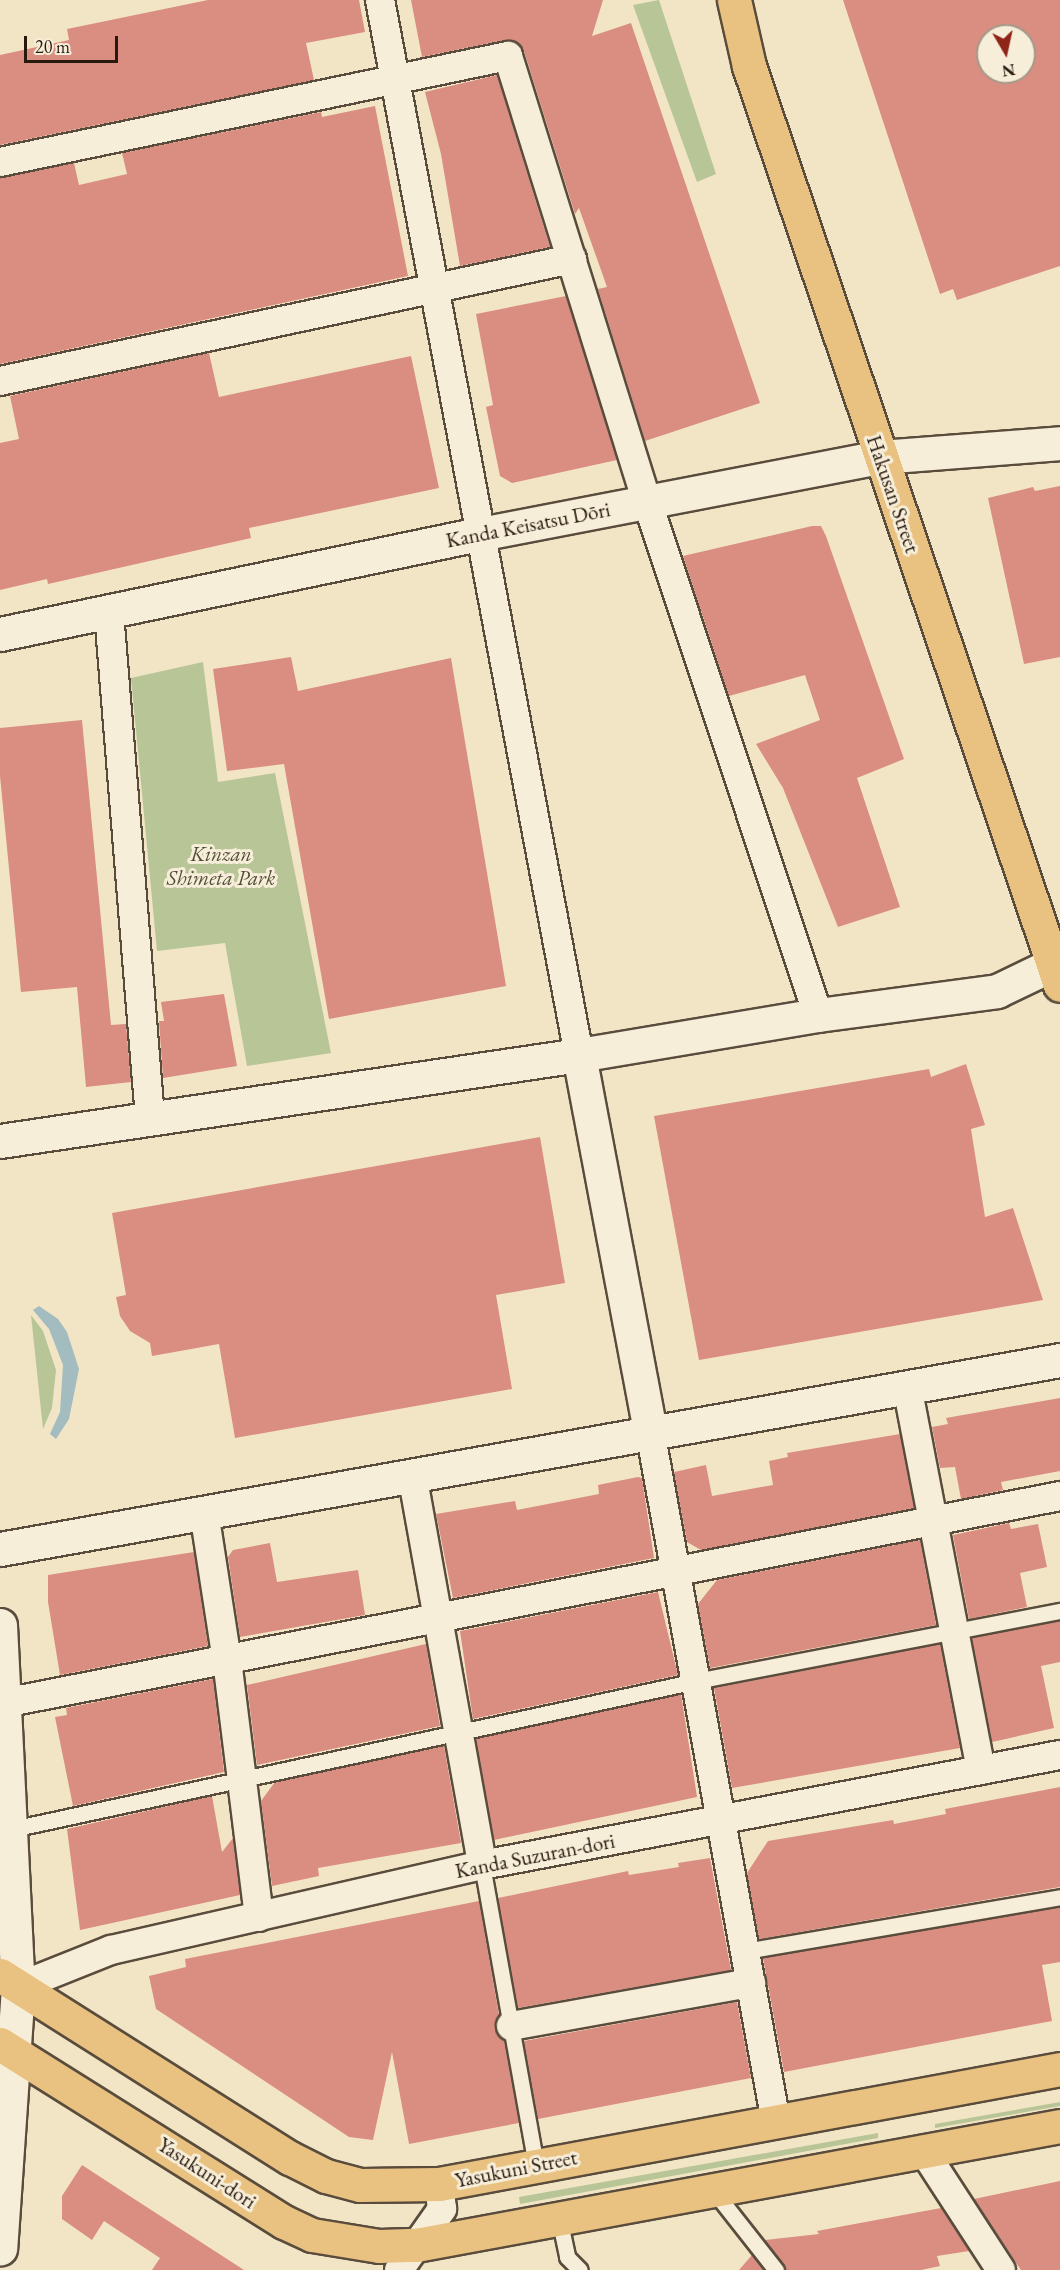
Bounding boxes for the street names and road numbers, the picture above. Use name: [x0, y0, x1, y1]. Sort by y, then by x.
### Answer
street label: Hakusan Street: [861, 432, 925, 556]
street label: Kanda Keisatsu Dōri: [444, 497, 612, 553]
street label: Kanda Suzuran-dori: [453, 1828, 617, 1884]
street label: Yasukuni-dori: [153, 2132, 261, 2214]
street label: Yasukuni Street: [453, 2145, 579, 2193]

